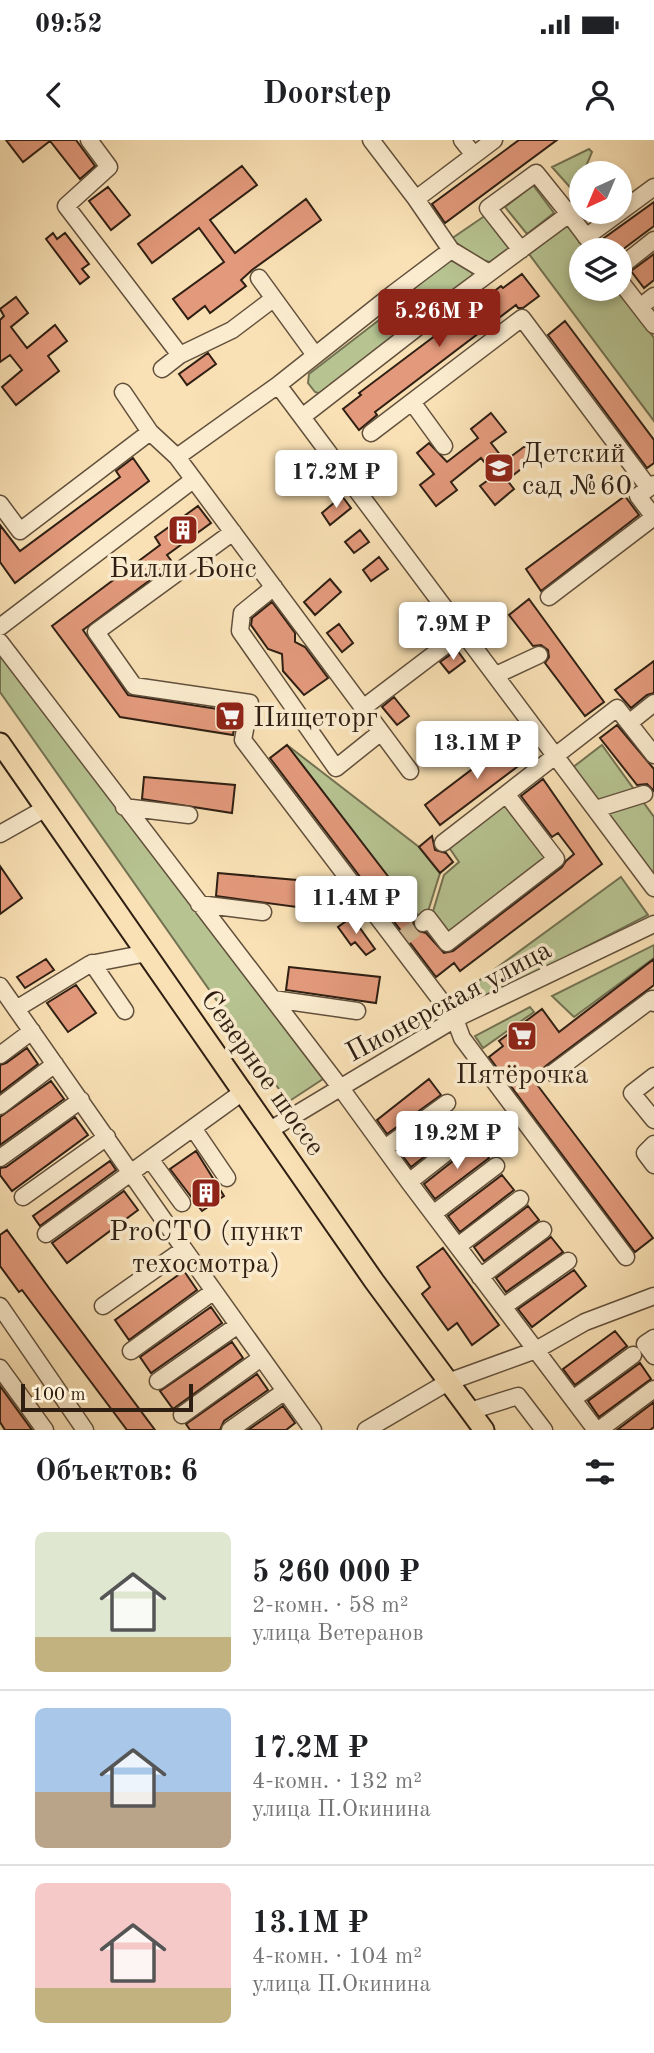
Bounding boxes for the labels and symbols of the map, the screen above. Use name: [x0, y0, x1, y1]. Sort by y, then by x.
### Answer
north arrow: [569, 161, 632, 224]
pin: 5.26M ₽: [374, 290, 504, 349]
place label: Детский сад №60: [522, 441, 632, 501]
pin: 17.2M ₽: [271, 450, 401, 510]
school or university icon: Детский сад №60: [482, 451, 516, 485]
building icon: Билли Бонс: [166, 513, 200, 547]
place label: Билли Бонс: [109, 556, 257, 584]
pin: 7.9M ₽: [396, 602, 510, 662]
supermarket icon: Пищеторг: [213, 699, 247, 733]
place label: Пищеторг: [253, 705, 378, 733]
pin: 13.1M ₽: [412, 722, 542, 781]
pin: 11.4M ₽: [291, 876, 421, 936]
street label: Пионерская улица: [342, 937, 557, 1069]
street label: Северное шоссе: [194, 986, 329, 1162]
supermarket icon: Пятёрочка: [505, 1019, 539, 1053]
place label: Пятёрочка: [455, 1062, 589, 1090]
pin: 19.2M ₽: [392, 1112, 522, 1171]
building icon: ProСТО (пункт техосмотра): [189, 1176, 223, 1210]
place label: ProСТО (пункт техосмотра): [109, 1219, 303, 1279]
scale bar: [21, 1381, 192, 1413]

